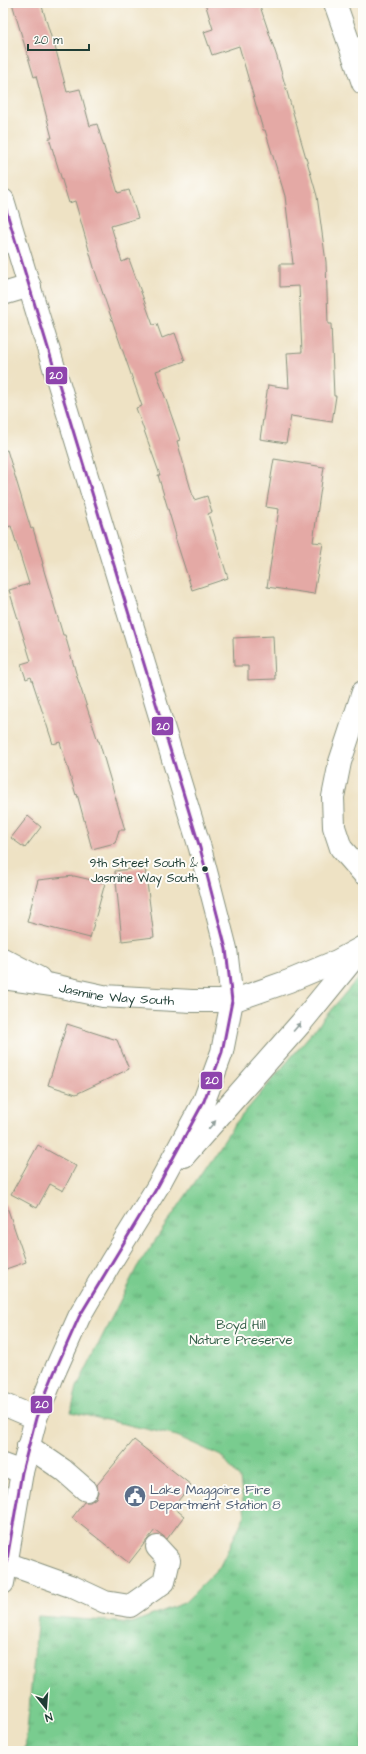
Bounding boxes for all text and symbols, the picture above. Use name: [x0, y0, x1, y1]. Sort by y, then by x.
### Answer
scale bar: [28, 26, 89, 52]
text: 20 m: [34, 32, 63, 49]
line badge: 20: [45, 366, 68, 385]
text: 20: [48, 368, 63, 383]
line badge: 20: [151, 716, 174, 736]
text: 20: [155, 719, 170, 734]
place label: 9th Street South & Jasmine Way South: [90, 855, 198, 888]
marker: 9th Street South & Jasmine Way South: [200, 864, 210, 874]
street label: Jasmine Way South: [57, 979, 175, 1010]
one-way arrow: [292, 1022, 302, 1032]
line badge: 20: [200, 1071, 223, 1090]
text: 20: [204, 1073, 219, 1088]
one-way arrow: [207, 1120, 216, 1130]
park label: Boyd Hill Nature Preserve: [189, 1316, 293, 1349]
line badge: 20: [30, 1395, 53, 1414]
text: 20: [34, 1397, 49, 1412]
place label: Lake Maggoire Fire Department Station 8: [150, 1481, 281, 1514]
public building icon: Lake Maggoire Fire Department Station 8: [122, 1483, 148, 1509]
north arrow: [26, 1688, 66, 1728]
text: N: [43, 1709, 54, 1725]

